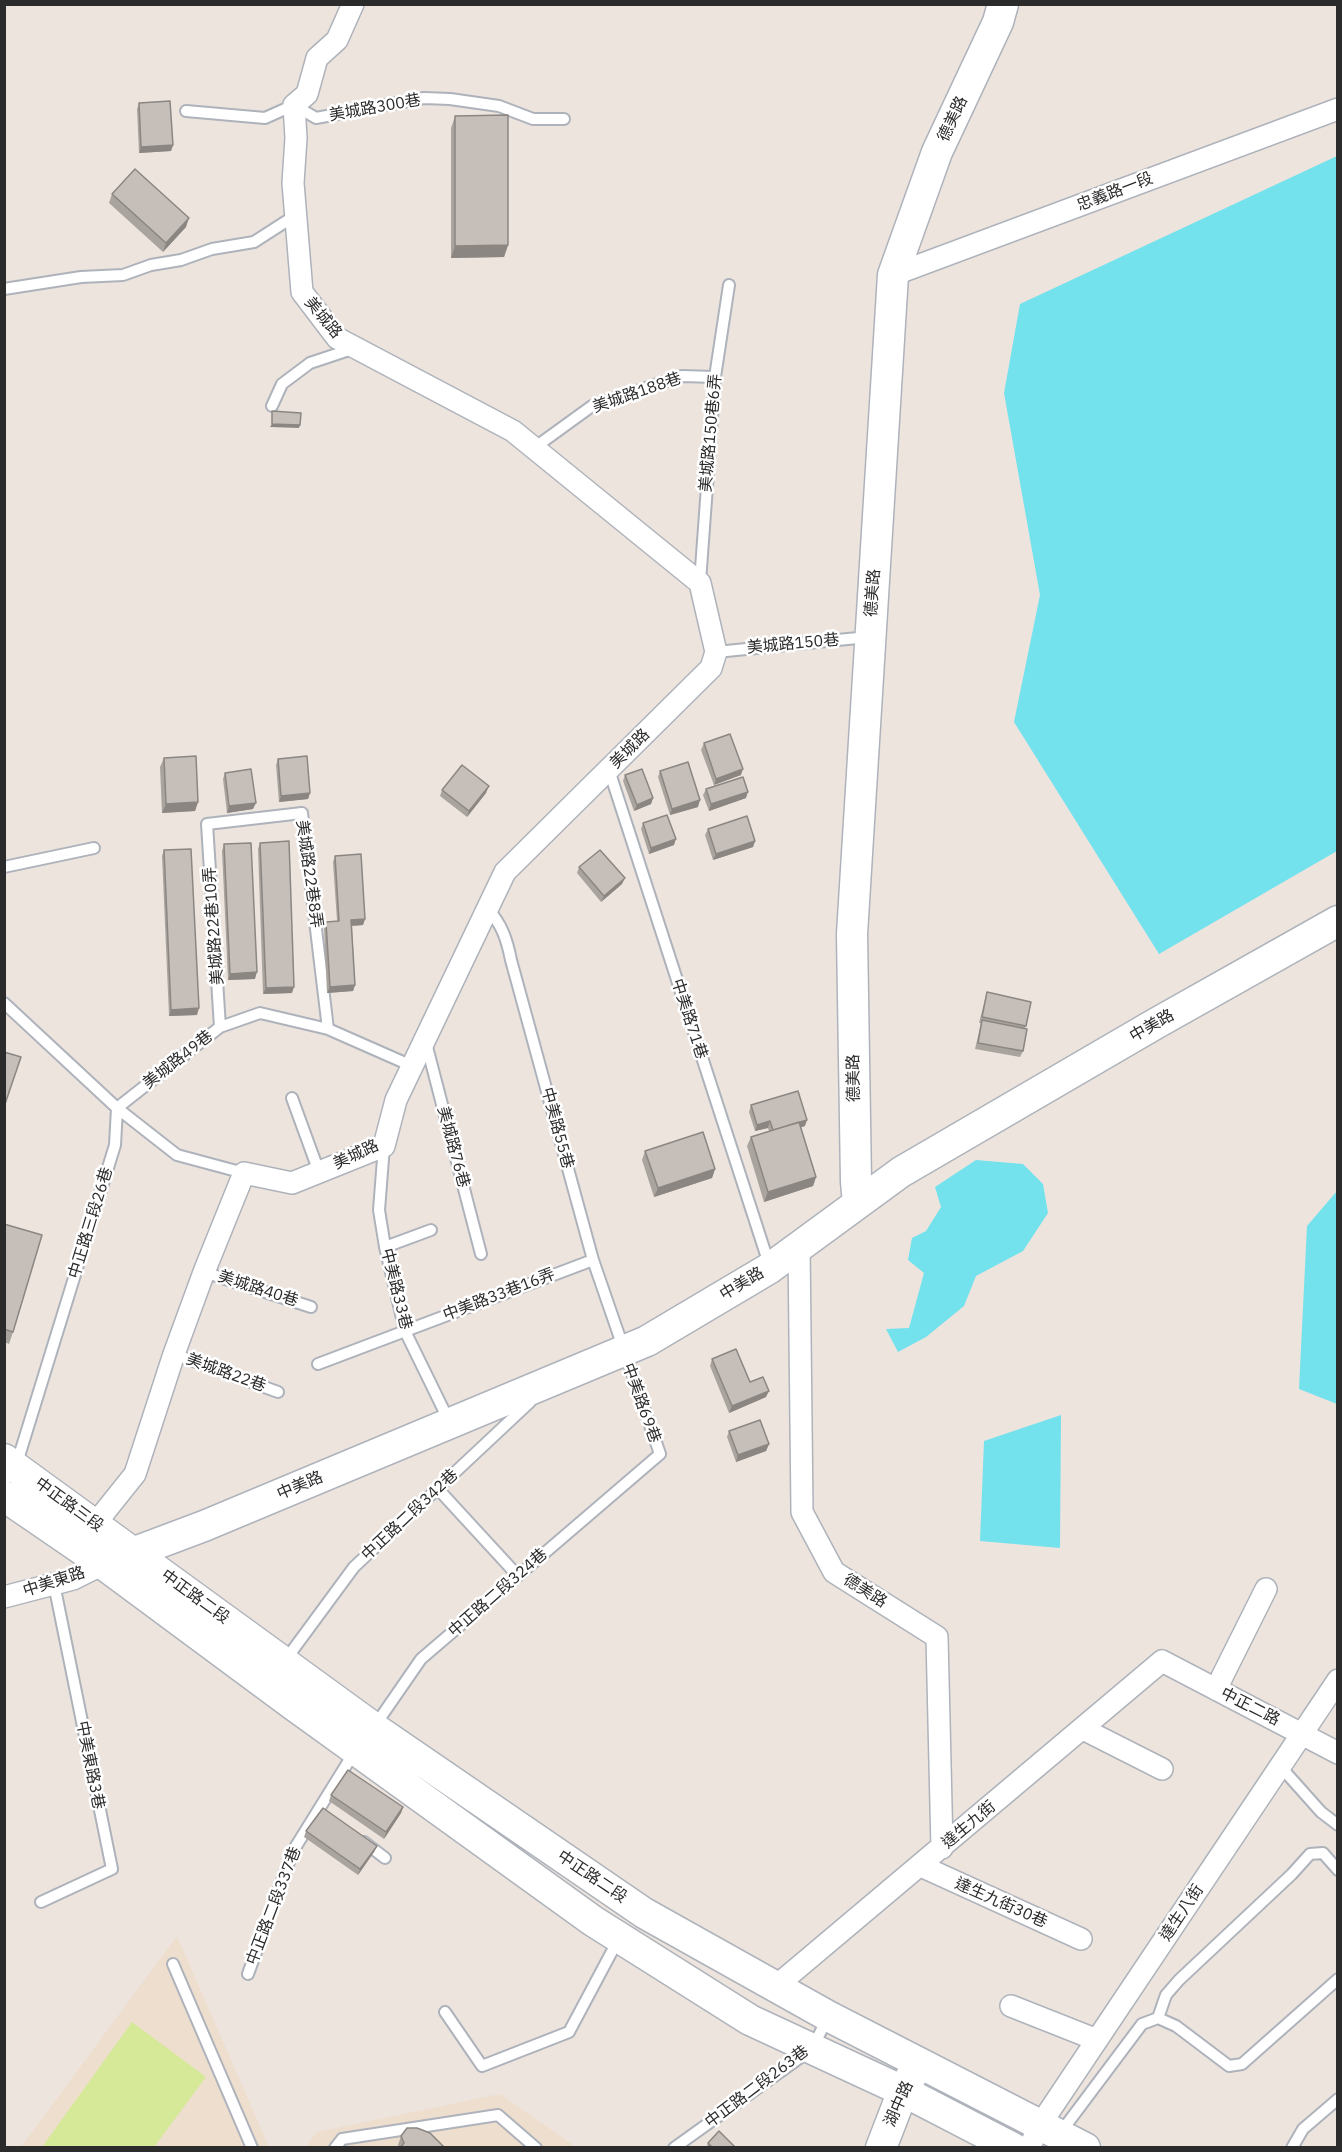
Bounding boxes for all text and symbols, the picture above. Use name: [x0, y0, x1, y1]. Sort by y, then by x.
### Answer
street label: 美城路300巷: [328, 90, 422, 126]
street label: 德美路: [934, 93, 972, 145]
street label: 忠義路一段: [1074, 169, 1156, 215]
street label: 美城路: [300, 293, 346, 343]
street label: 美城路188巷: [590, 369, 684, 417]
street label: 美城路150巷6弄: [696, 373, 726, 493]
street label: 德美路: [862, 568, 884, 618]
street label: 美城路150巷: [746, 630, 840, 658]
street label: 美城路: [606, 725, 654, 773]
street label: 美城路22巷8弄: [292, 819, 326, 929]
street label: 美城路22巷10弄: [200, 866, 228, 986]
street label: 中美路71巷: [667, 976, 711, 1062]
street label: 中美路: [1126, 1006, 1178, 1046]
street label: 美城路49巷: [139, 1027, 217, 1093]
street label: 德美路: [844, 1054, 864, 1102]
street label: 中美路55巷: [537, 1085, 577, 1171]
street label: 美城路76巷: [433, 1104, 473, 1190]
street label: 美城路: [330, 1136, 382, 1174]
street label: 中正路三段26巷: [65, 1165, 117, 1281]
street label: 中美路33巷: [377, 1246, 415, 1332]
street label: 中美路: [716, 1263, 768, 1305]
street label: 中美路33巷16弄: [440, 1265, 558, 1325]
street label: 美城路40巷: [215, 1267, 301, 1311]
street label: 美城路22巷: [184, 1350, 268, 1396]
street label: 中美路69巷: [618, 1361, 664, 1445]
street label: 中正路二段342巷: [358, 1465, 462, 1565]
street label: 中美路: [274, 1468, 326, 1504]
street label: 中正路三段: [31, 1474, 107, 1536]
street label: 中正路二段324巷: [445, 1545, 551, 1641]
street label: 中美東路: [21, 1563, 87, 1601]
street label: 中正路二段: [157, 1566, 233, 1628]
street label: 德美路: [840, 1570, 890, 1612]
street label: 中正二路: [1217, 1684, 1283, 1730]
street label: 中美東路3巷: [72, 1719, 108, 1811]
street label: 達生九街: [938, 1797, 1000, 1853]
street label: 中正路二段337巷: [243, 1844, 305, 1968]
street label: 中正路二段: [553, 1847, 631, 1907]
street label: 達生九街30巷: [952, 1874, 1050, 1932]
street label: 達生八街: [1156, 1881, 1208, 1945]
street label: 中正路二段263巷: [701, 2042, 813, 2132]
street label: 湖中路: [880, 2078, 918, 2130]

